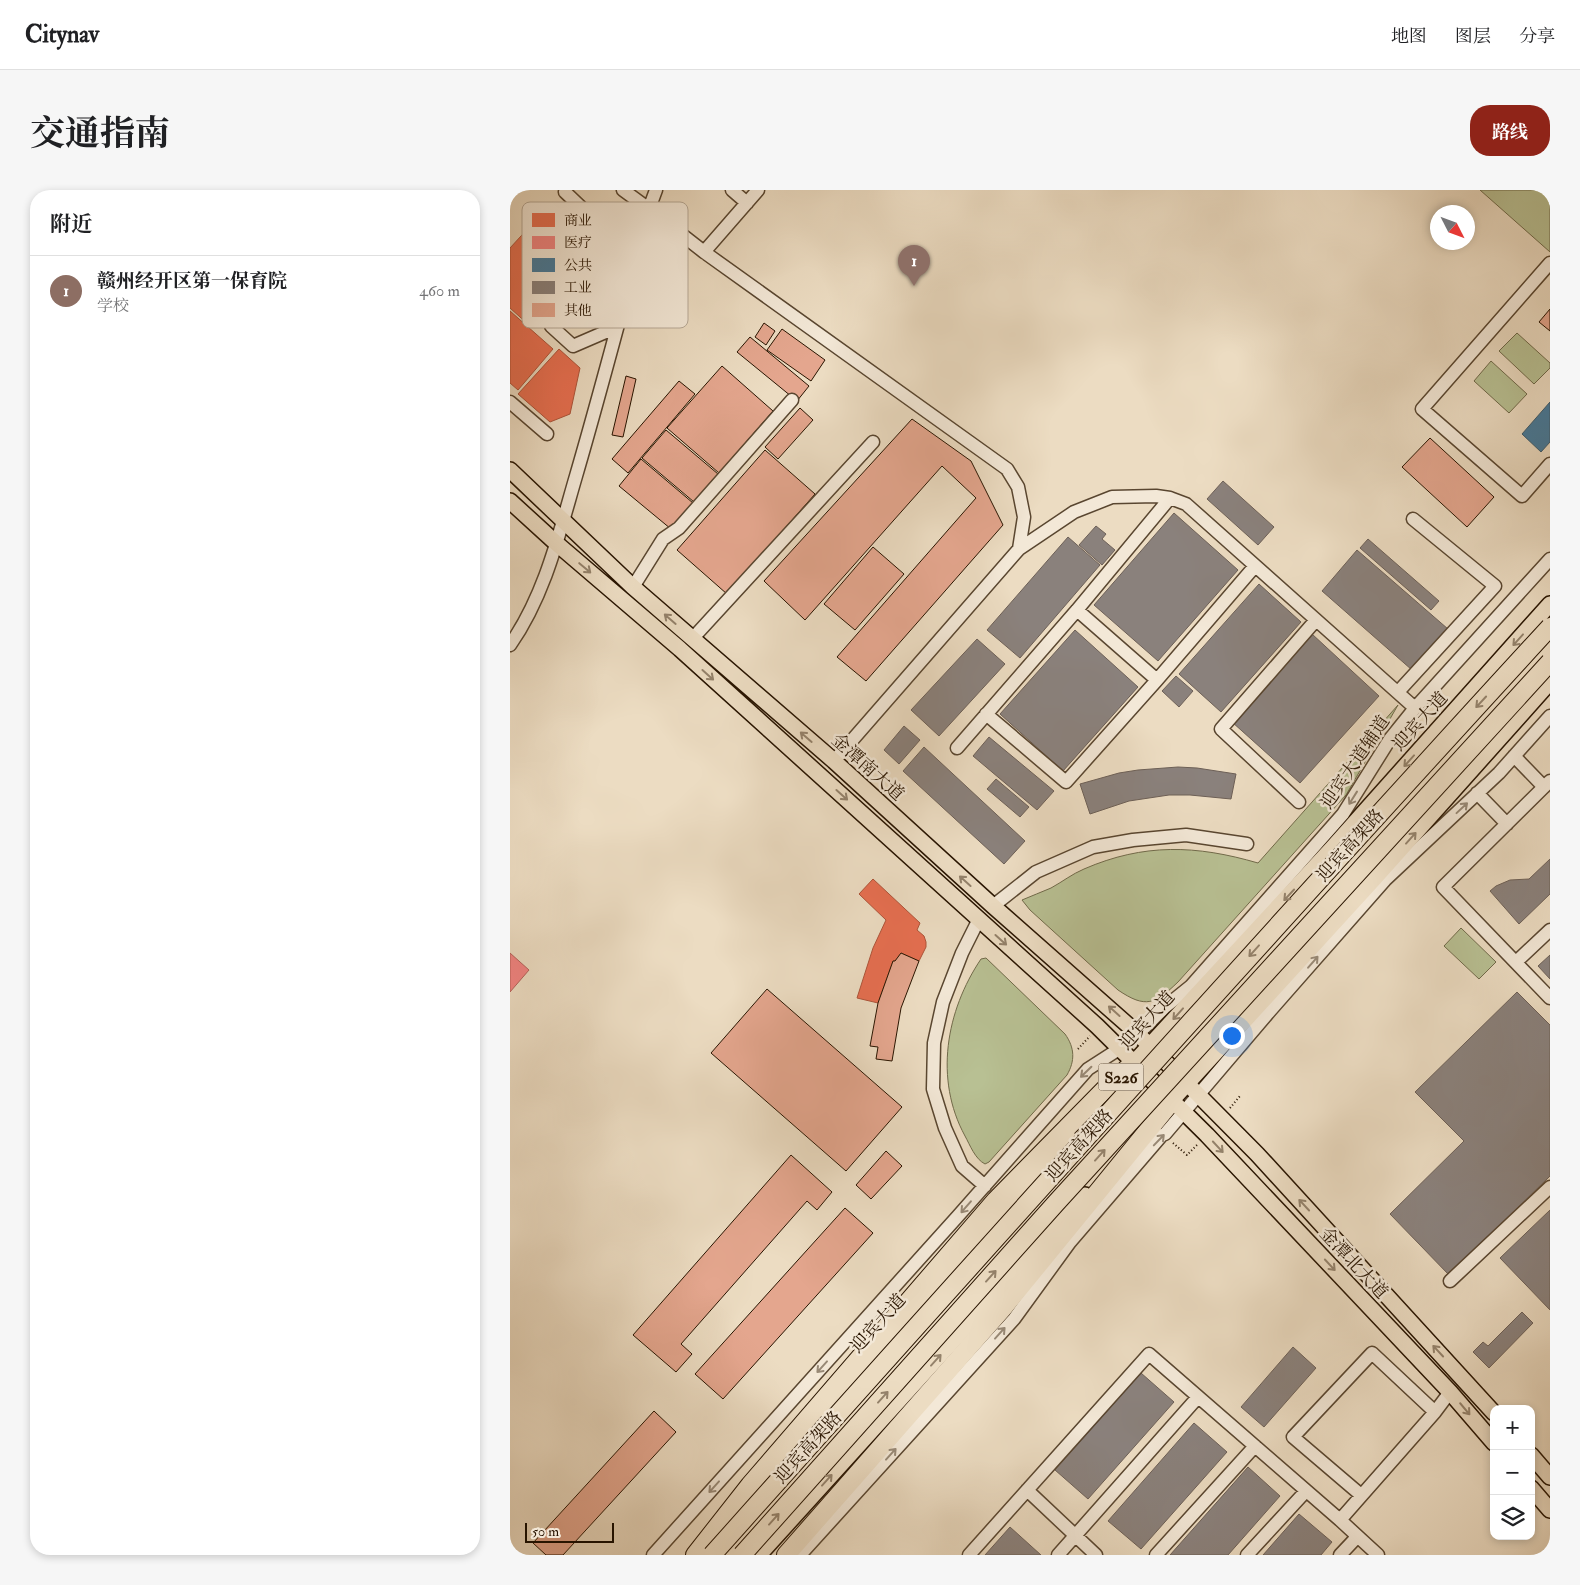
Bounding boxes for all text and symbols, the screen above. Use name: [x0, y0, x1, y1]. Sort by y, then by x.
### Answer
text: Citynav: [25, 19, 99, 50]
text: 地图: [1391, 25, 1427, 48]
text: 图层: [1455, 25, 1491, 48]
text: 分享: [1519, 25, 1555, 48]
button: 路线: [1470, 105, 1550, 156]
text: 交通指南: [30, 112, 170, 156]
legend: [522, 202, 688, 328]
north arrow: [1430, 205, 1475, 250]
text: 附近: [50, 211, 92, 238]
text: 商业: [564, 212, 592, 229]
text: 医疗: [564, 234, 592, 251]
pin: 1: [898, 245, 930, 286]
text: 公共: [564, 257, 592, 274]
text: 赣州经开区第一保育院: [97, 269, 287, 293]
text: 工业: [564, 279, 592, 296]
text: 1: [63, 281, 69, 301]
text: 460 m: [419, 281, 460, 301]
text: 学校: [97, 296, 129, 316]
text: 其他: [564, 302, 592, 319]
one-way arrow: [579, 562, 592, 574]
one-way arrow: [664, 613, 677, 624]
one-way arrow: [1512, 634, 1523, 647]
one-way arrow: [702, 669, 715, 680]
street label: 迎宾大道: [1388, 687, 1453, 756]
one-way arrow: [1475, 695, 1487, 708]
street label: 迎宾大道辅道: [1316, 711, 1395, 813]
street label: 金潭南大道: [827, 729, 909, 806]
one-way arrow: [800, 731, 813, 742]
one-way arrow: [1404, 755, 1415, 768]
one-way arrow: [835, 790, 848, 801]
one-way arrow: [1348, 791, 1358, 805]
one-way arrow: [1456, 802, 1468, 814]
street label: 迎宾高架路: [1312, 804, 1389, 886]
one-way arrow: [1405, 832, 1417, 845]
one-way arrow: [959, 875, 972, 887]
one-way arrow: [1283, 888, 1295, 901]
one-way arrow: [995, 934, 1008, 945]
one-way arrow: [1248, 945, 1260, 957]
one-way arrow: [1307, 956, 1319, 969]
street label: 迎宾大道: [1115, 986, 1180, 1055]
one-way arrow: [1107, 1005, 1120, 1017]
one-way arrow: [1172, 1007, 1184, 1020]
your location: [1219, 1023, 1245, 1049]
road number: S226: [1098, 1064, 1144, 1090]
one-way arrow: [1079, 1066, 1092, 1078]
street label: 迎宾高架路: [1041, 1104, 1118, 1186]
one-way arrow: [1153, 1134, 1165, 1147]
one-way arrow: [1212, 1140, 1224, 1153]
one-way arrow: [1094, 1149, 1105, 1162]
one-way arrow: [1298, 1199, 1310, 1212]
one-way arrow: [960, 1200, 972, 1213]
street label: 金潭北大道: [1315, 1223, 1393, 1304]
one-way arrow: [1324, 1259, 1336, 1271]
one-way arrow: [985, 1270, 997, 1283]
street label: 迎宾大道: [846, 1289, 911, 1358]
one-way arrow: [994, 1327, 1006, 1340]
one-way arrow: [1432, 1345, 1444, 1357]
one-way arrow: [930, 1353, 942, 1366]
one-way arrow: [816, 1360, 828, 1373]
one-way arrow: [877, 1391, 888, 1404]
one-way arrow: [1459, 1402, 1470, 1415]
map controls: [1490, 1405, 1535, 1540]
button: +: [1490, 1405, 1535, 1450]
street label: 迎宾高架路: [770, 1406, 847, 1488]
one-way arrow: [885, 1447, 897, 1460]
button: −: [1490, 1450, 1535, 1495]
one-way arrow: [821, 1473, 833, 1486]
one-way arrow: [708, 1481, 719, 1494]
button: layers: [1490, 1495, 1535, 1540]
one-way arrow: [769, 1512, 780, 1525]
scale bar: [525, 1520, 614, 1543]
text: 50 m: [532, 1523, 559, 1540]

